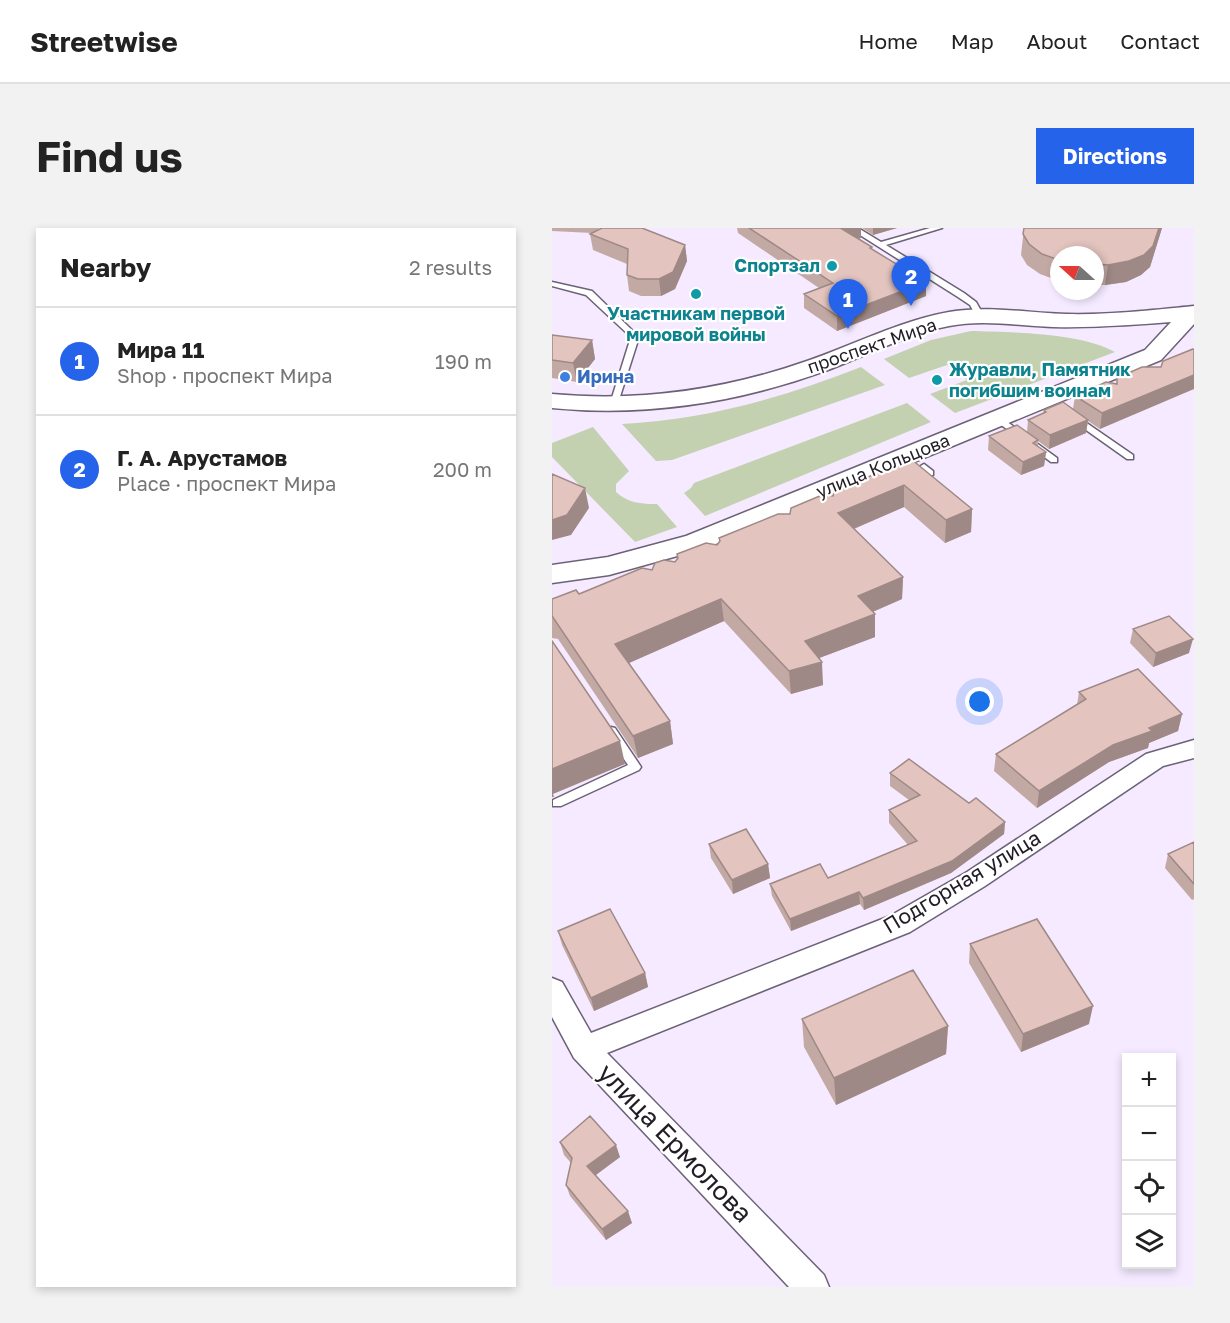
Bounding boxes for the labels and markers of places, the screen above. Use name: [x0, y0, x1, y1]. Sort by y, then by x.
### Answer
place label: Спортзал: [734, 254, 820, 276]
pin: 2: [892, 256, 930, 306]
marker: Спортзал: [825, 259, 839, 273]
pin: 1: [828, 279, 868, 329]
marker: Участникам первой мировой войны: [689, 287, 703, 301]
place label: Участникам первой мировой войны: [607, 302, 785, 345]
place label: Журавли, Памятник погибшим воинам: [949, 358, 1131, 401]
place label: Ирина: [577, 365, 634, 387]
marker: Ирина: [558, 370, 572, 384]
marker: Журавли, Памятник погибшим воинам: [930, 373, 944, 387]

